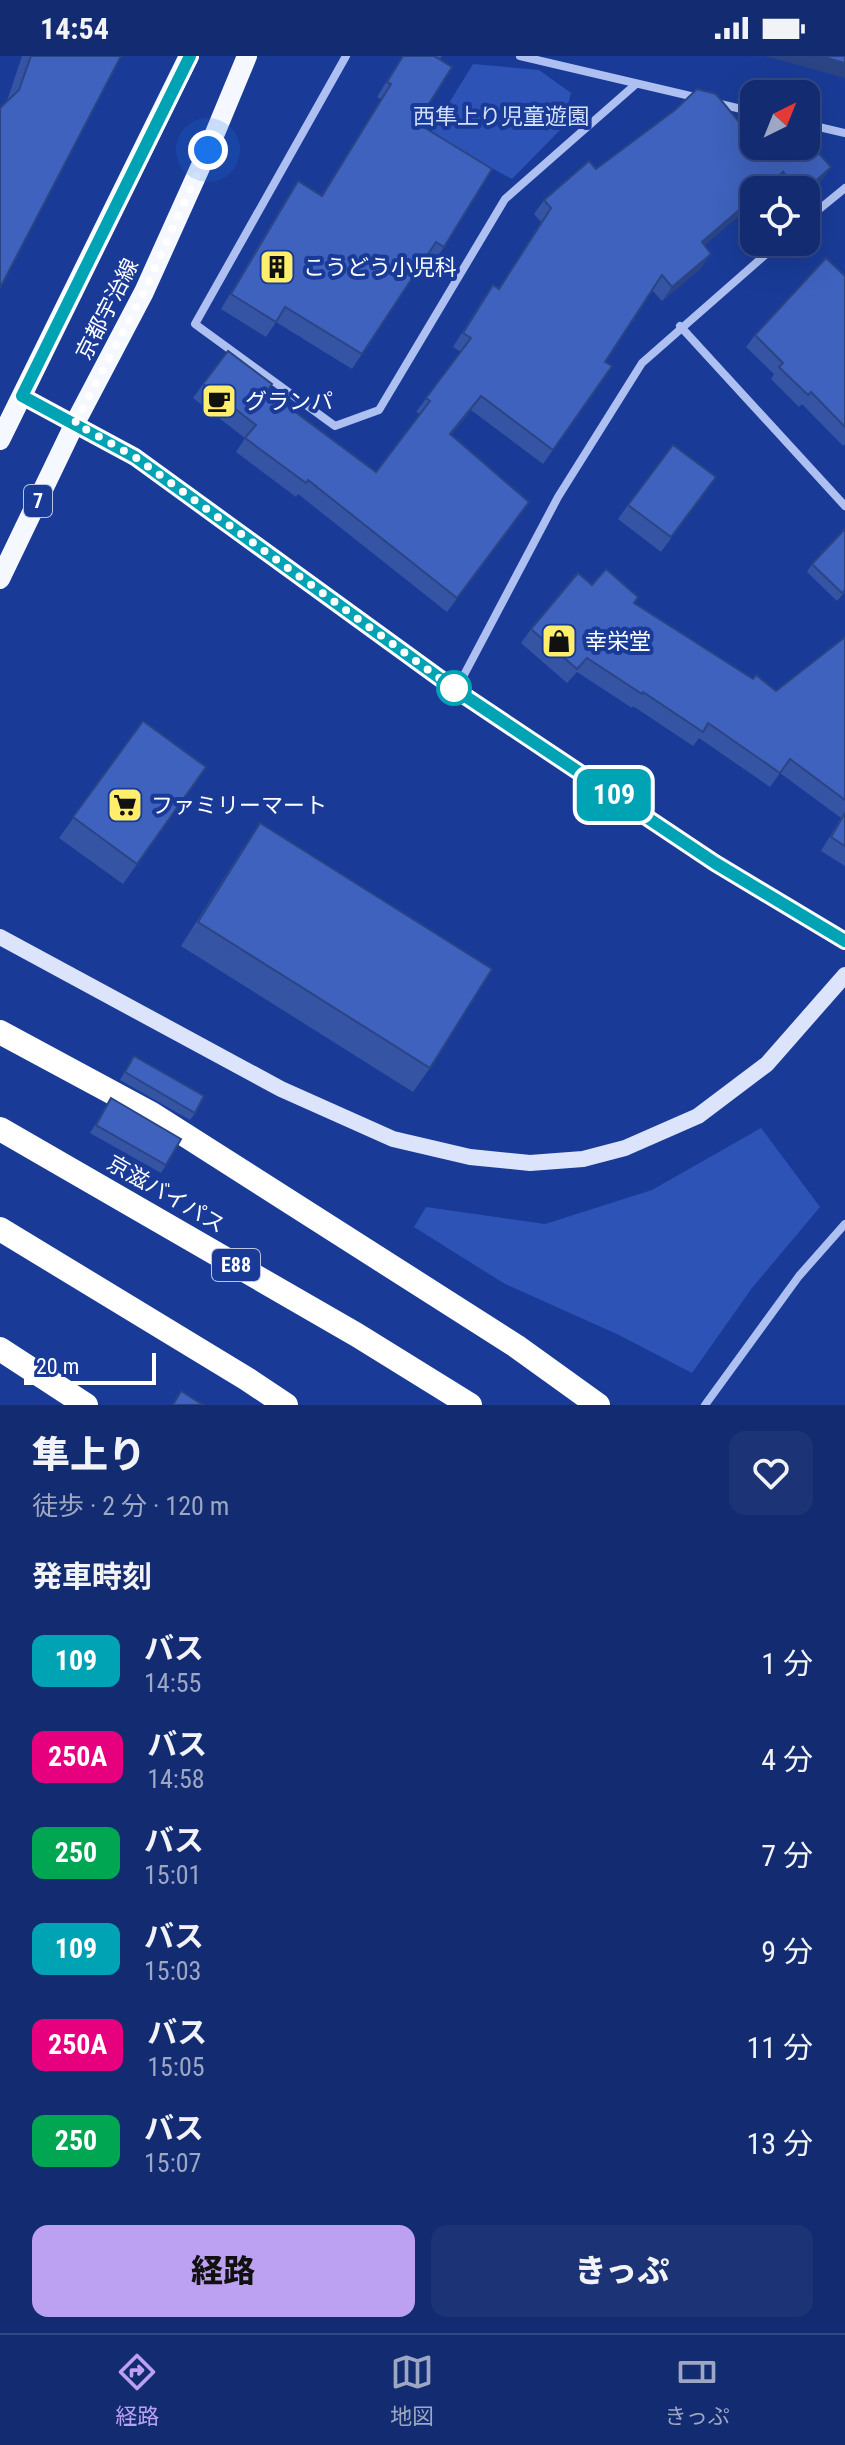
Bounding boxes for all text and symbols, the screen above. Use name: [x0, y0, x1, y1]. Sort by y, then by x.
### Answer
text: 14:54: [40, 11, 109, 46]
north arrow: [740, 80, 820, 160]
map controls: [740, 80, 820, 256]
park label: 西隼上り児童遊園: [413, 104, 589, 129]
your location: [188, 130, 228, 170]
button: locate: [740, 176, 820, 256]
building icon: こうどう小児科: [258, 248, 296, 286]
street label: 京都宇治線: [71, 254, 143, 364]
place label: こうどう小児科: [303, 255, 457, 280]
cafe icon: グランパ: [200, 382, 238, 420]
place label: グランパ: [245, 389, 333, 414]
road number: 7: [24, 485, 52, 517]
shop icon: 幸栄堂: [540, 622, 578, 660]
place label: 幸栄堂: [585, 629, 651, 654]
unlabelled marker: [437, 671, 471, 705]
line badge: 109: [568, 769, 660, 821]
text: 109: [593, 778, 635, 811]
supermarket icon: ファミリーマート: [106, 786, 144, 824]
place label: ファミリーマート: [151, 793, 327, 818]
street label: 京滋バイパス: [103, 1150, 229, 1238]
road number: E88: [212, 1249, 260, 1281]
scale bar: [24, 1349, 156, 1385]
text: 20 m: [36, 1354, 79, 1379]
button: heart: [729, 1431, 813, 1515]
text: 隼上り: [32, 1433, 146, 1477]
text: 徒歩 · 2 分 · 120 m: [32, 1491, 229, 1521]
text: 発車時刻: [32, 1559, 152, 1594]
text: バス: [144, 1631, 204, 1666]
text: 109: [55, 1644, 97, 1677]
text: 1 分: [761, 1646, 813, 1681]
text: 14:55: [144, 1668, 201, 1698]
text: バス: [147, 1727, 207, 1762]
text: 250A: [48, 1740, 107, 1773]
text: 4 分: [761, 1742, 813, 1777]
text: 14:58: [147, 1764, 205, 1794]
text: バス: [144, 1823, 204, 1858]
text: 250: [55, 1836, 97, 1869]
text: 7 分: [761, 1838, 813, 1873]
text: 15:01: [144, 1860, 201, 1890]
text: バス: [144, 1919, 204, 1954]
text: 109: [55, 1932, 97, 1965]
text: 9 分: [761, 1934, 813, 1969]
text: 15:03: [144, 1956, 201, 1986]
text: バス: [147, 2015, 207, 2050]
text: 250A: [48, 2028, 107, 2061]
text: 11 分: [746, 2030, 813, 2065]
text: 15:05: [147, 2052, 205, 2082]
text: バス: [144, 2111, 204, 2146]
text: 250: [55, 2124, 97, 2157]
text: 13 分: [746, 2126, 813, 2161]
text: 15:07: [144, 2148, 201, 2178]
button: 経路: [32, 2225, 415, 2317]
button: きっぷ: [431, 2225, 813, 2317]
tab: 経路: [115, 2350, 159, 2430]
tab: 地図: [390, 2350, 434, 2430]
tab: きっぷ: [665, 2350, 730, 2430]

